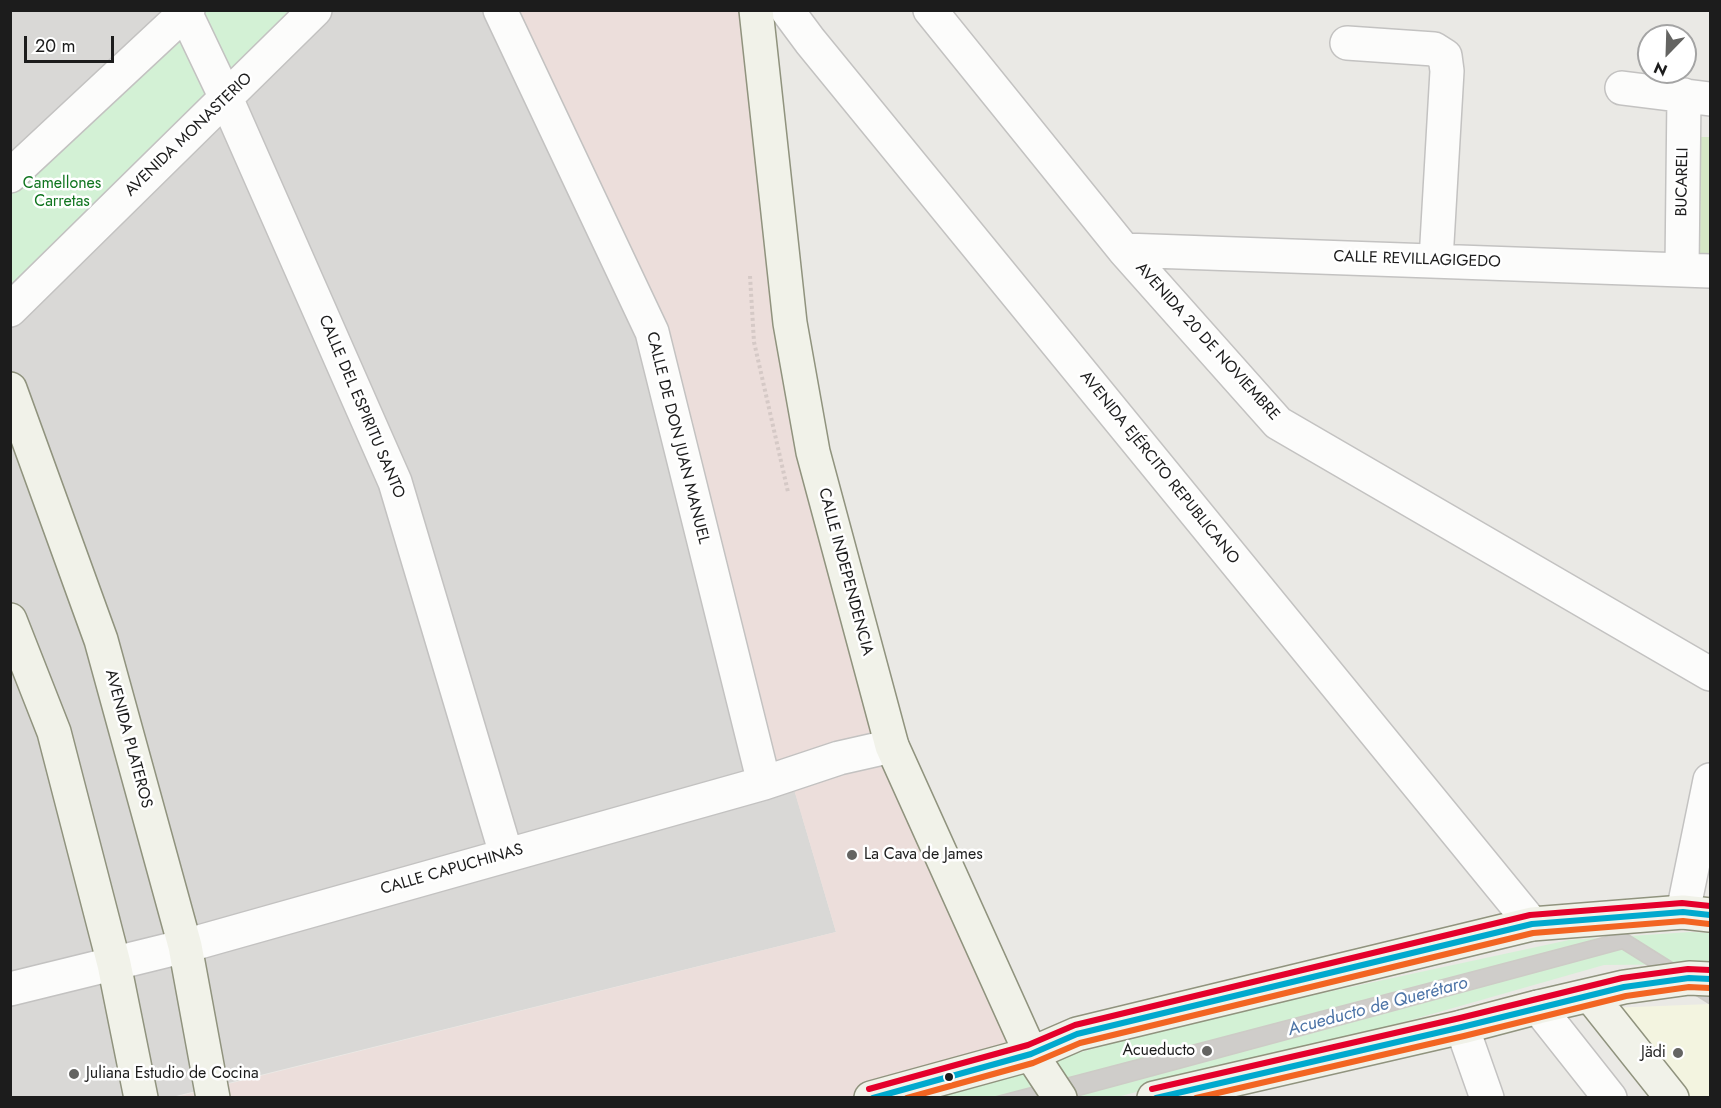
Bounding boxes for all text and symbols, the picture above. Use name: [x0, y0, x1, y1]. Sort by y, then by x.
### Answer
scale bar: [27, 24, 117, 62]
north arrow: [1637, 24, 1697, 84]
text: 20 m: [35, 33, 75, 59]
text: N: [1650, 56, 1671, 82]
street label: AVENIDA MONASTERIO: [121, 69, 257, 201]
street label: BUCARELI: [1673, 147, 1693, 217]
park label: Camellones Carretas: [23, 174, 101, 212]
street label: CALLE REVILLAGIGEDO: [1333, 247, 1501, 273]
street label: AVENIDA 20 DE NOVIEMBRE: [1131, 259, 1283, 425]
street label: CALLE DEL ESPIRITU SANTO: [314, 312, 408, 502]
street label: CALLE DE DON JUAN MANUEL: [641, 330, 713, 546]
street label: AVENIDA EJÉRCITO REPUBLICANO: [1075, 368, 1243, 568]
street label: CALLE INDEPENDENCIA: [813, 486, 877, 658]
street label: AVENIDA PLATEROS: [100, 668, 156, 810]
street label: CALLE CAPUCHINAS: [379, 840, 525, 900]
place label: La Cava de James: [864, 845, 983, 865]
marker: La Cava de James: [845, 848, 859, 862]
water label: Acueducto de Querétaro: [1286, 973, 1470, 1041]
place label: Acueducto: [1122, 1041, 1195, 1061]
place label: Jädi: [1641, 1043, 1666, 1063]
marker: Acueducto: [1200, 1044, 1214, 1058]
marker: Jädi: [1671, 1046, 1685, 1060]
place label: Juliana Estudio de Cocina: [86, 1064, 259, 1084]
marker: Juliana Estudio de Cocina: [67, 1067, 81, 1081]
unlabelled marker: [943, 1071, 955, 1083]

